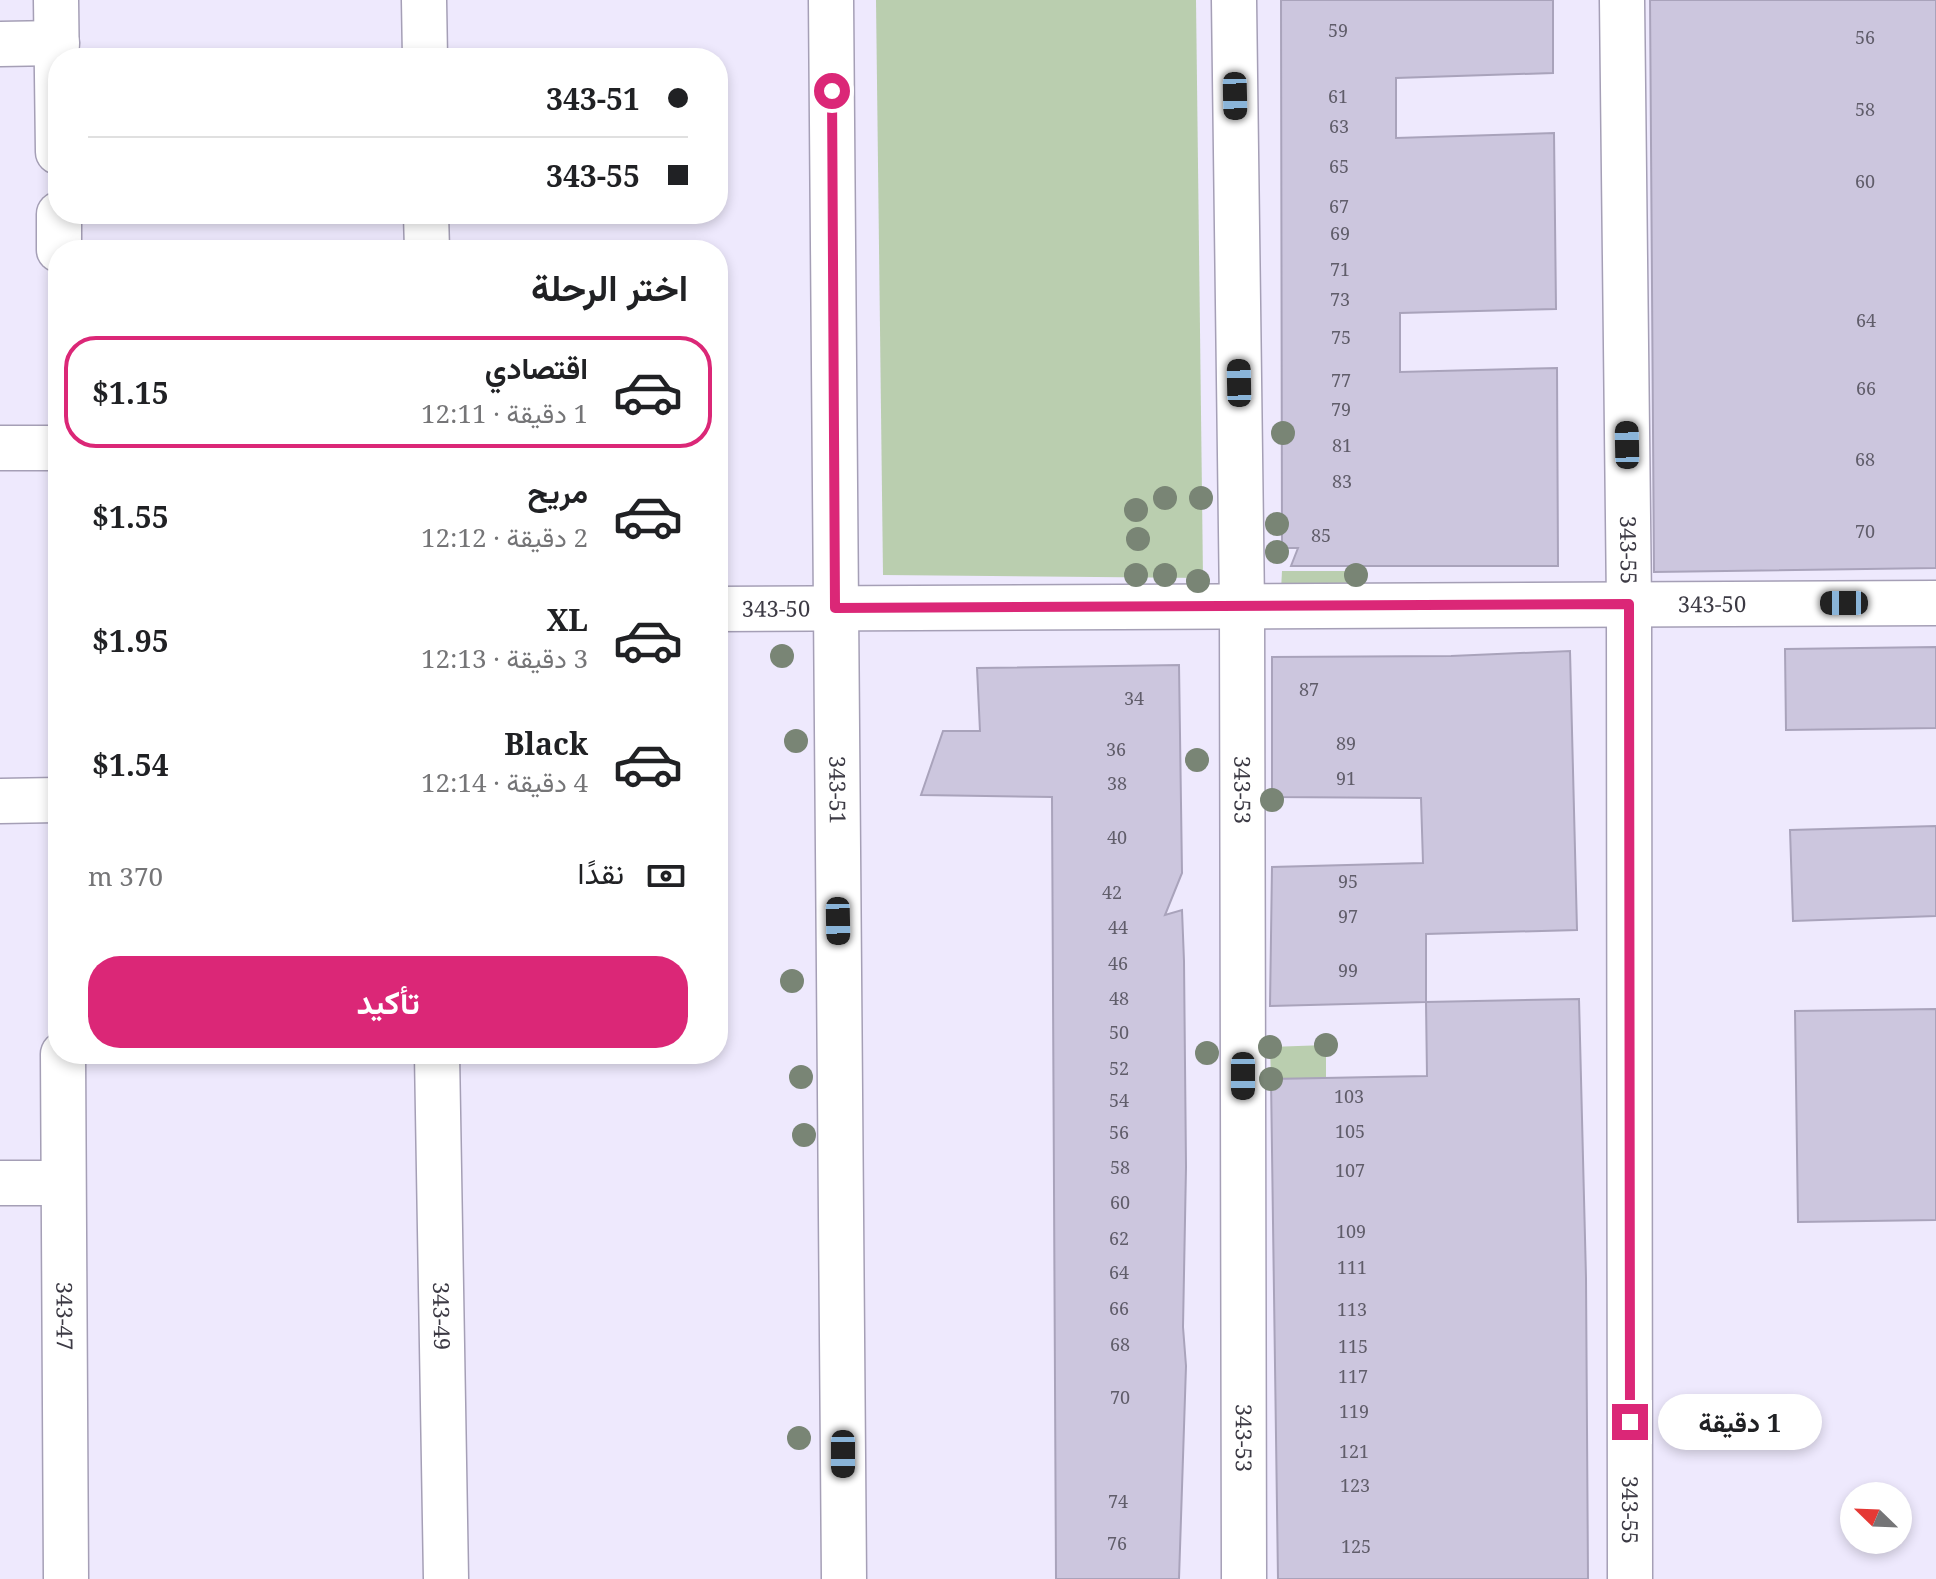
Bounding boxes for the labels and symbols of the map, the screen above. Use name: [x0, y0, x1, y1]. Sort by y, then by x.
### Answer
house number: 59: [1328, 18, 1348, 42]
house number: 56: [1855, 25, 1875, 49]
car: [1223, 72, 1247, 120]
route start: [814, 73, 850, 109]
house number: 61: [1328, 84, 1348, 108]
house number: 58: [1855, 97, 1875, 121]
house number: 63: [1329, 114, 1349, 138]
house number: 65: [1329, 154, 1349, 178]
house number: 60: [1855, 169, 1875, 193]
house number: 67: [1329, 194, 1349, 218]
house number: 69: [1330, 221, 1350, 245]
house number: 71: [1330, 257, 1350, 281]
house number: 73: [1330, 287, 1350, 311]
house number: 64: [1856, 308, 1876, 332]
house number: 75: [1331, 325, 1351, 349]
car: [1227, 359, 1251, 407]
house number: 77: [1331, 368, 1351, 392]
house number: 66: [1856, 376, 1876, 400]
house number: 79: [1331, 397, 1351, 421]
car: [1615, 421, 1639, 469]
house number: 81: [1332, 433, 1352, 457]
house number: 68: [1855, 447, 1875, 471]
house number: 83: [1332, 469, 1352, 493]
street label: 343-55: [1614, 516, 1645, 584]
house number: 70: [1855, 519, 1875, 543]
house number: 85: [1311, 523, 1331, 547]
street label: 343-50: [1678, 588, 1746, 618]
car: [1820, 591, 1868, 615]
street label: 343-50: [742, 593, 810, 623]
house number: 87: [1299, 677, 1319, 701]
house number: 34: [1124, 686, 1144, 710]
house number: 89: [1336, 731, 1356, 755]
house number: 36: [1106, 737, 1126, 761]
street label: 343-51: [823, 756, 854, 824]
street label: 343-53: [1228, 756, 1258, 824]
house number: 91: [1336, 766, 1356, 790]
house number: 38: [1107, 771, 1127, 795]
house number: 40: [1107, 825, 1127, 849]
house number: 95: [1338, 869, 1358, 893]
house number: 42: [1102, 880, 1122, 904]
car: [826, 897, 850, 945]
house number: 97: [1338, 904, 1358, 928]
house number: 44: [1108, 915, 1128, 939]
house number: 46: [1108, 951, 1128, 975]
house number: 99: [1338, 958, 1358, 982]
house number: 48: [1109, 986, 1129, 1010]
house number: 50: [1109, 1020, 1129, 1044]
car: [1231, 1052, 1255, 1100]
house number: 52: [1109, 1056, 1129, 1080]
house number: 103: [1334, 1084, 1364, 1108]
house number: 54: [1109, 1088, 1129, 1112]
house number: 105: [1335, 1119, 1365, 1143]
house number: 56: [1109, 1120, 1129, 1144]
house number: 58: [1110, 1155, 1130, 1179]
house number: 107: [1335, 1158, 1365, 1182]
house number: 60: [1110, 1190, 1130, 1214]
house number: 109: [1336, 1219, 1366, 1243]
house number: 62: [1109, 1226, 1129, 1250]
house number: 111: [1337, 1255, 1367, 1279]
house number: 64: [1109, 1260, 1129, 1284]
street label: 343-49: [427, 1281, 458, 1350]
street label: 343-47: [50, 1282, 81, 1350]
house number: 66: [1109, 1296, 1129, 1320]
house number: 113: [1337, 1297, 1367, 1321]
house number: 68: [1110, 1332, 1130, 1356]
house number: 115: [1338, 1334, 1368, 1358]
house number: 117: [1338, 1364, 1368, 1388]
house number: 70: [1110, 1385, 1130, 1409]
callout: 1 دقيقة: [1658, 1394, 1822, 1450]
house number: 119: [1339, 1399, 1369, 1423]
street label: 343-53: [1230, 1404, 1260, 1472]
route end: [1612, 1404, 1648, 1440]
car: [831, 1430, 855, 1478]
house number: 121: [1339, 1439, 1369, 1463]
house number: 123: [1340, 1473, 1370, 1497]
street label: 343-55: [1616, 1476, 1646, 1544]
north arrow: [1840, 1482, 1912, 1554]
house number: 74: [1108, 1489, 1128, 1513]
house number: 76: [1107, 1531, 1127, 1555]
house number: 125: [1341, 1534, 1371, 1558]

